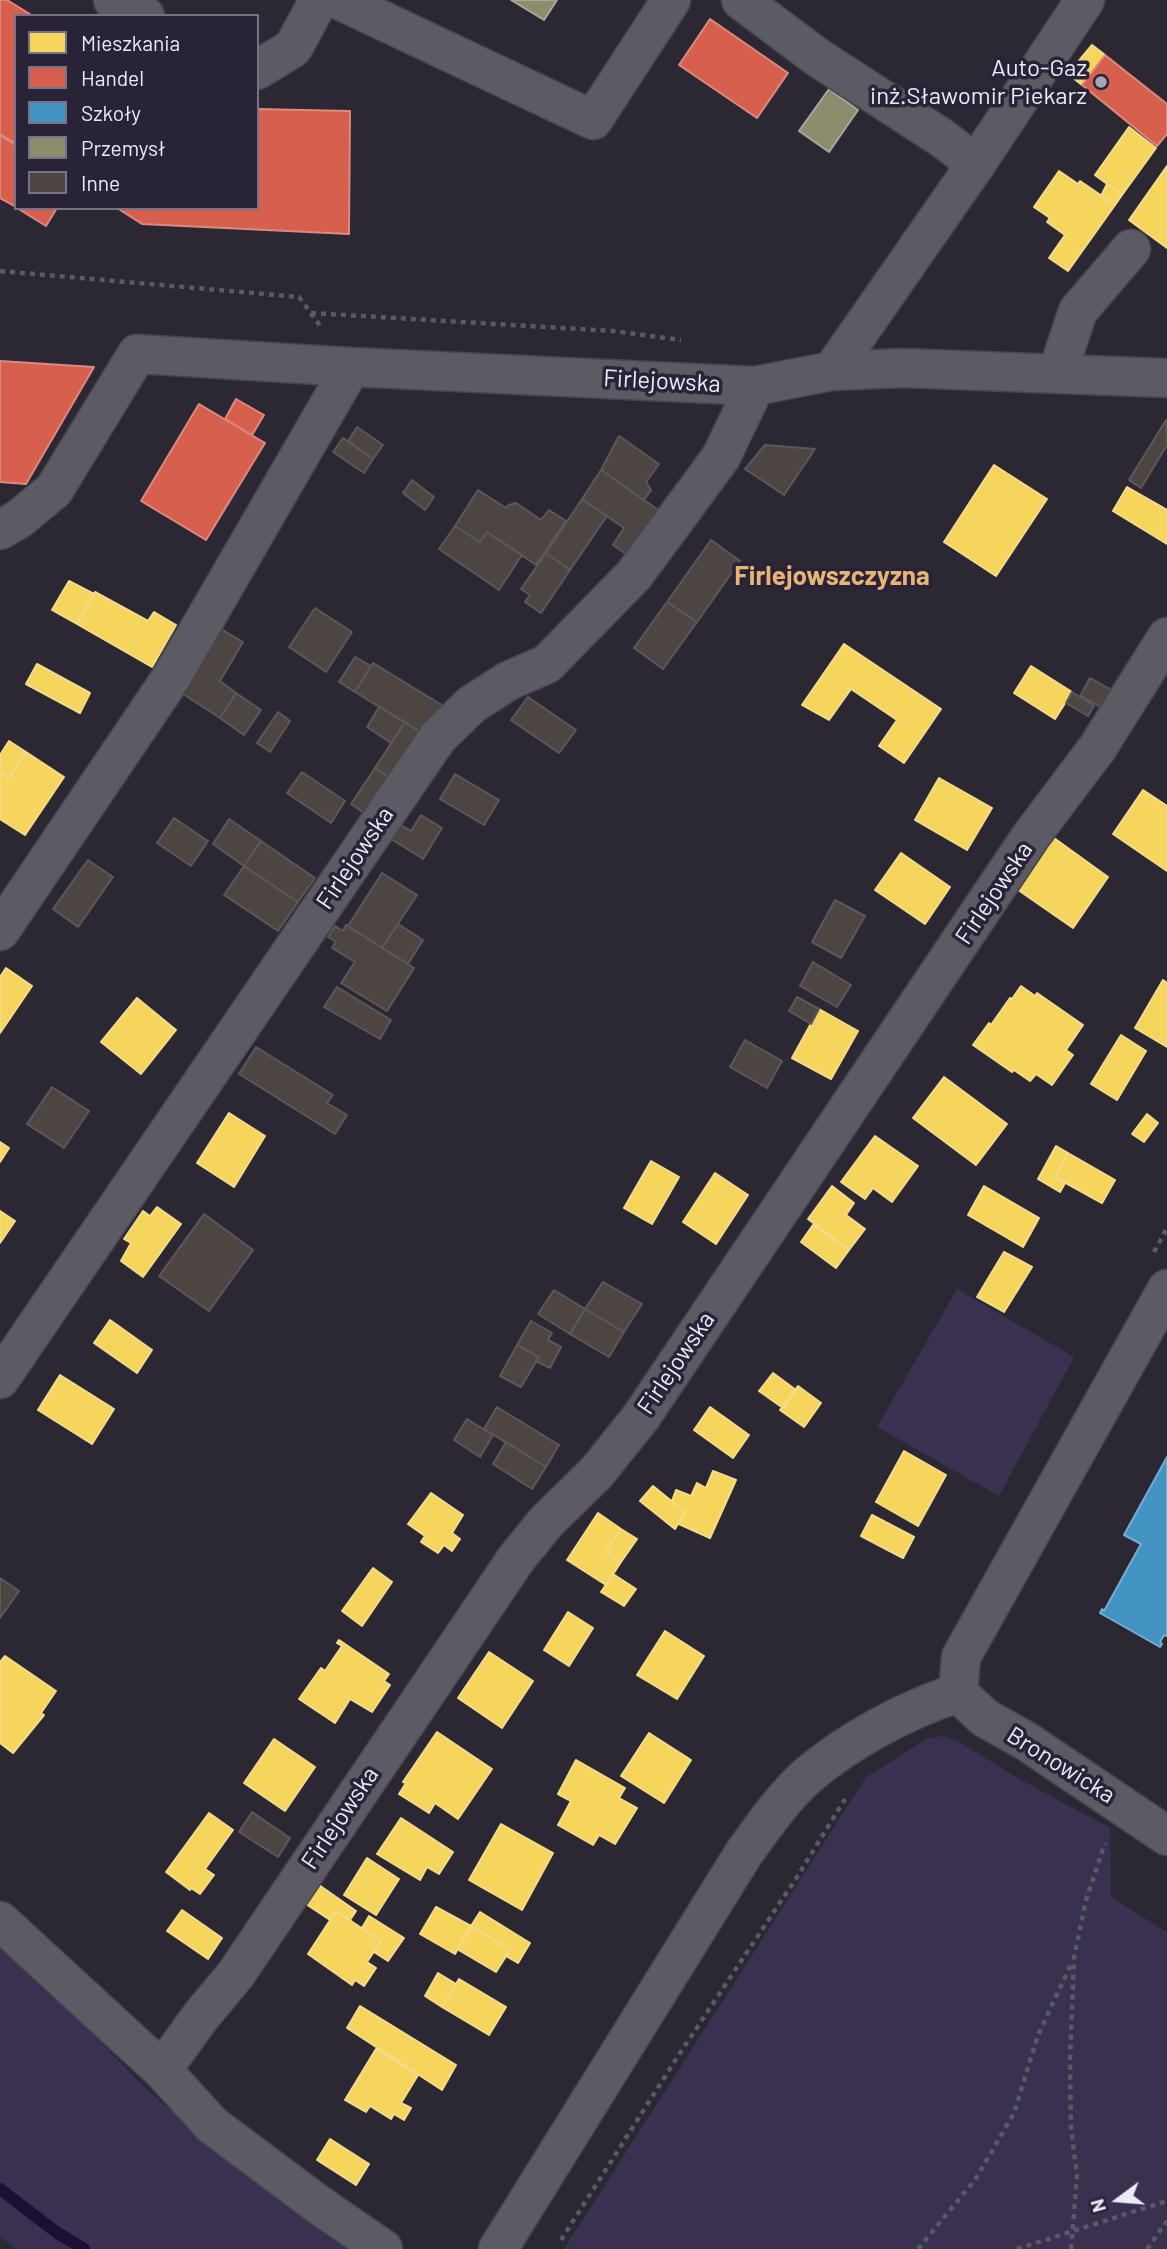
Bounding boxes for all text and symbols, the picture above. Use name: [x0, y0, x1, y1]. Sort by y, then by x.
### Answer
legend: [14, 14, 259, 210]
text: Mieszkania: [81, 30, 180, 55]
place label: Auto-Gaz inż.Sławomir Piekarz: [870, 54, 1087, 110]
text: Handel: [81, 65, 144, 90]
marker: Auto-Gaz inż.Sławomir Piekarz: [1093, 74, 1109, 90]
text: Szkoły: [81, 100, 141, 125]
text: Przemysł: [81, 135, 165, 160]
text: Inne: [81, 170, 120, 195]
street label: Firlejowska: [603, 364, 721, 398]
district label: Firlejowszczyzna: [734, 560, 930, 592]
street label: Firlejowska: [310, 801, 400, 915]
street label: Firlejowska: [949, 836, 1039, 950]
street label: Firlejowska: [631, 1306, 721, 1420]
street label: Bronowicka: [1002, 1720, 1120, 1810]
street label: Firlejowska: [295, 1761, 385, 1875]
north arrow: [1083, 2165, 1153, 2235]
text: N: [1085, 2197, 1110, 2215]

